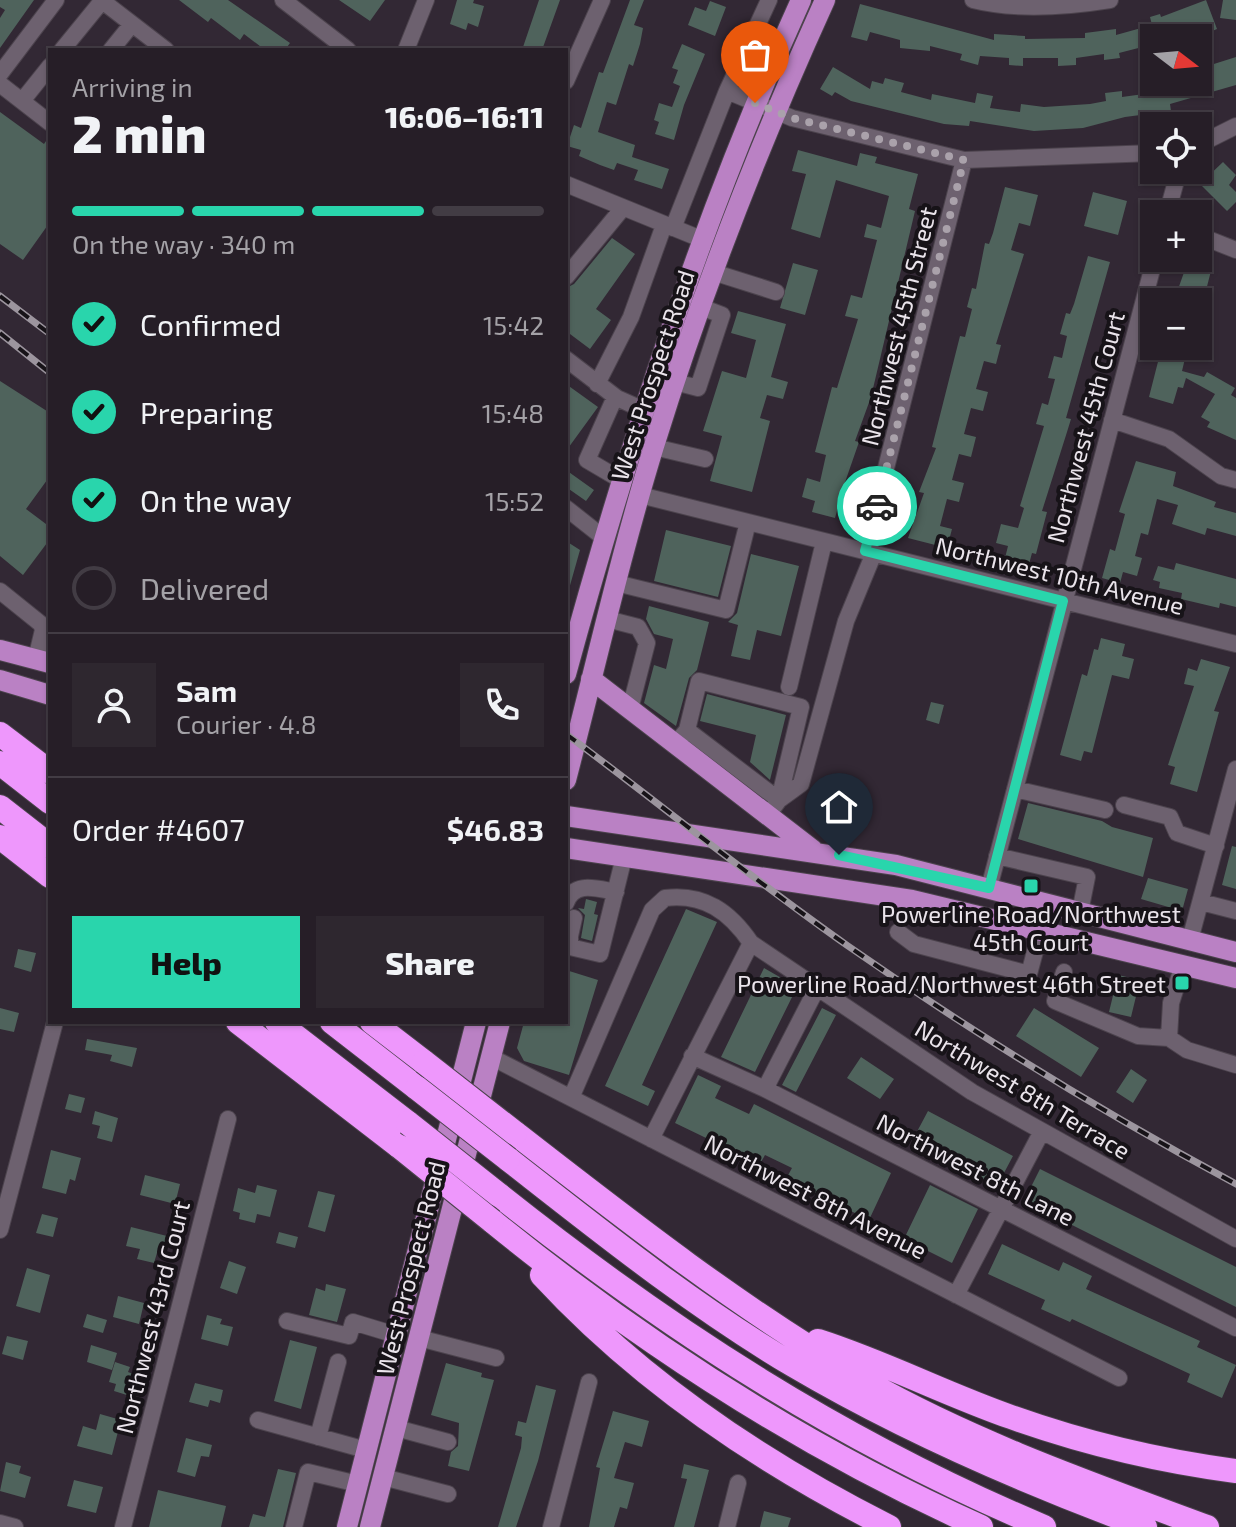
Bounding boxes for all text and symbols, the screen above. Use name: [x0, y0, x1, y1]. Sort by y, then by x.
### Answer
pin: [721, 21, 789, 103]
north arrow: [1140, 24, 1212, 96]
map controls: [1140, 24, 1212, 360]
icon: bag: [733, 33, 777, 77]
text: Arriving in: [72, 71, 193, 102]
text: 16:06–16:11: [385, 98, 544, 134]
text: 2 min: [72, 101, 207, 163]
button: locate: [1140, 112, 1212, 184]
button: +: [1140, 200, 1212, 272]
street label: Northwest 45th Street: [854, 203, 942, 449]
text: On the way · 340 m: [72, 228, 295, 259]
street label: West Prospect Road: [604, 266, 700, 484]
button: −: [1140, 288, 1212, 360]
icon: check: [72, 302, 116, 346]
text: Confirmed: [140, 306, 281, 342]
street label: Northwest 45th Court: [1040, 308, 1130, 546]
text: 15:42: [483, 309, 544, 340]
icon: check: [72, 390, 116, 434]
text: Preparing: [140, 394, 273, 430]
text: 15:48: [482, 397, 544, 428]
courier: [837, 466, 917, 546]
icon: check: [72, 478, 116, 522]
text: On the way: [140, 482, 292, 518]
icon: car: [855, 484, 899, 528]
text: 15:52: [485, 485, 544, 516]
street label: Northwest 10th Avenue: [933, 530, 1187, 620]
text: Delivered: [140, 570, 269, 606]
button: person: [72, 663, 156, 747]
button: phone: [460, 663, 544, 747]
text: Sam: [176, 672, 237, 708]
text: Courier · 4.8: [176, 708, 317, 739]
pin: [805, 773, 873, 855]
icon: home: [817, 785, 861, 829]
text: Order #4607: [72, 811, 245, 847]
text: $46.83: [447, 811, 544, 847]
marker: Powerline Road/Northwest 45th Court: [1022, 877, 1040, 895]
place label: Powerline Road/Northwest 45th Court: [881, 899, 1181, 956]
button: Help: [72, 916, 300, 1008]
button: Share: [316, 916, 544, 1008]
place label: Powerline Road/Northwest 46th Street: [737, 969, 1166, 998]
marker: Powerline Road/Northwest 46th Street: [1173, 974, 1191, 992]
street label: Northwest 8th Terrace: [910, 1013, 1136, 1165]
street label: Northwest 8th Lane: [872, 1107, 1080, 1231]
street label: Northwest 8th Avenue: [700, 1127, 932, 1265]
street label: West Prospect Road: [369, 1158, 451, 1378]
street label: Northwest 43rd Court: [109, 1198, 195, 1436]

